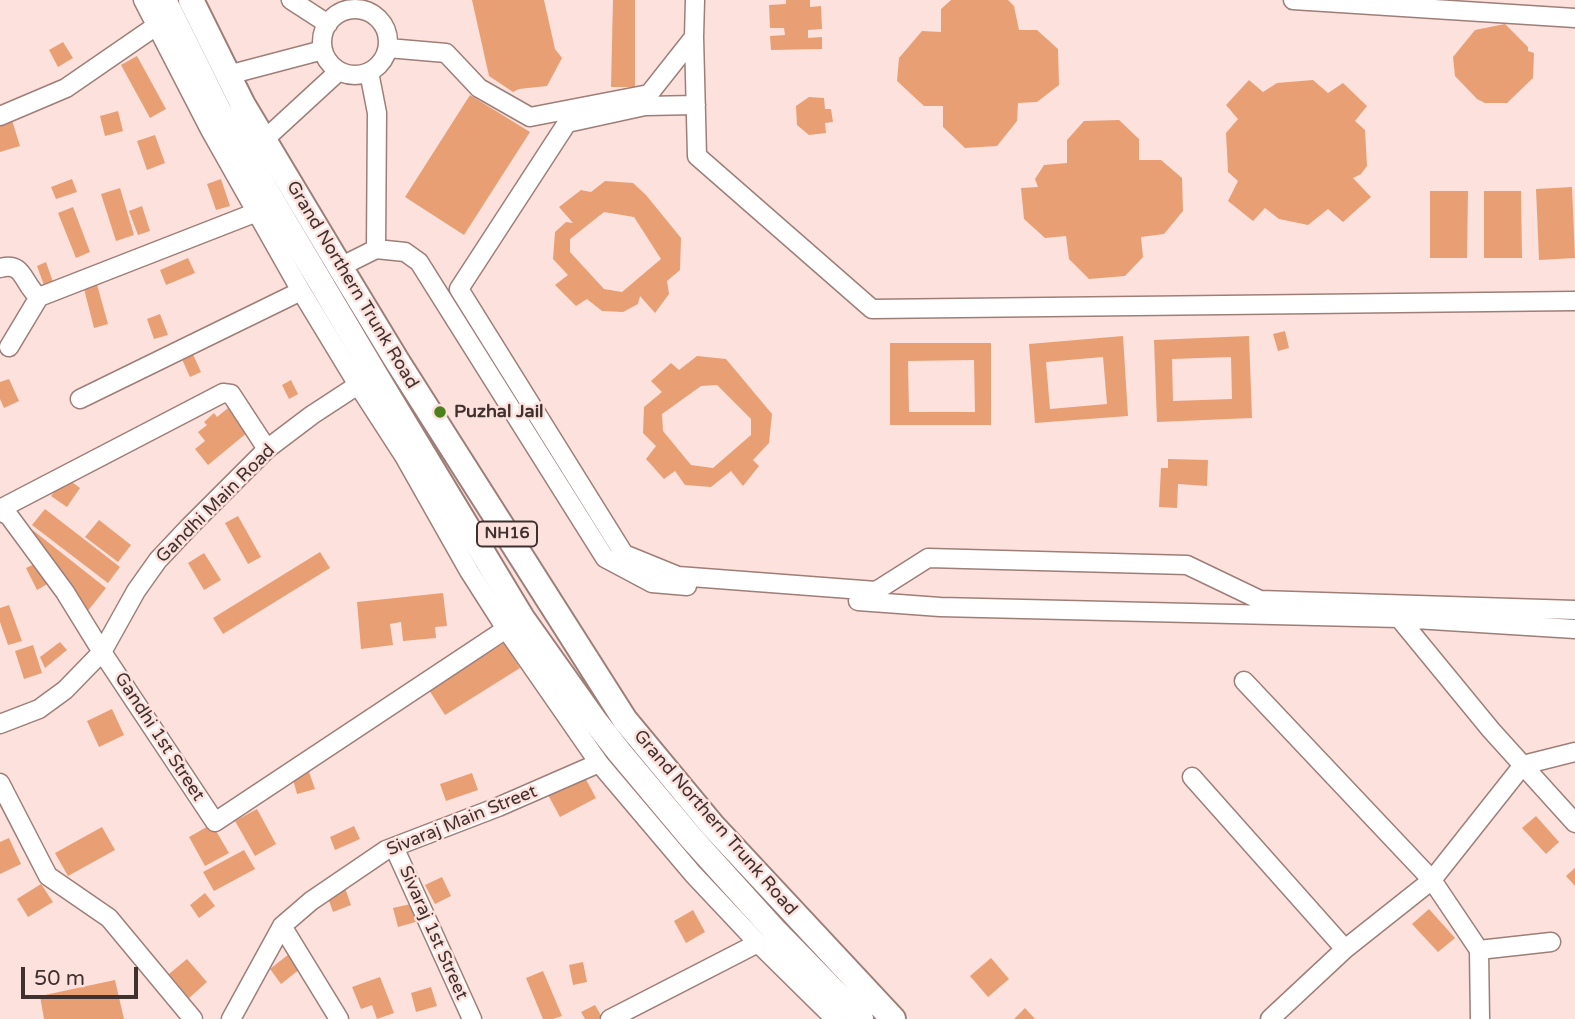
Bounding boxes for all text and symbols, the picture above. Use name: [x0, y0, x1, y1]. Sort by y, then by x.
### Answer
street label: Grand Northern Trunk Road: [281, 177, 423, 393]
place label: Puzhal Jail: [454, 401, 544, 423]
marker: Puzhal Jail: [432, 404, 448, 420]
street label: Gandhi Main Road: [152, 440, 280, 568]
road number: NH16: [477, 522, 537, 547]
street label: Gandhi 1st Street: [109, 669, 209, 805]
street label: Grand Northern Trunk Road: [629, 726, 801, 920]
street label: Sivaraj Main Street: [384, 781, 540, 861]
street label: Sivaraj 1st Street: [394, 863, 472, 1003]
scale bar: [24, 953, 142, 997]
text: 50 m: [34, 966, 85, 991]

